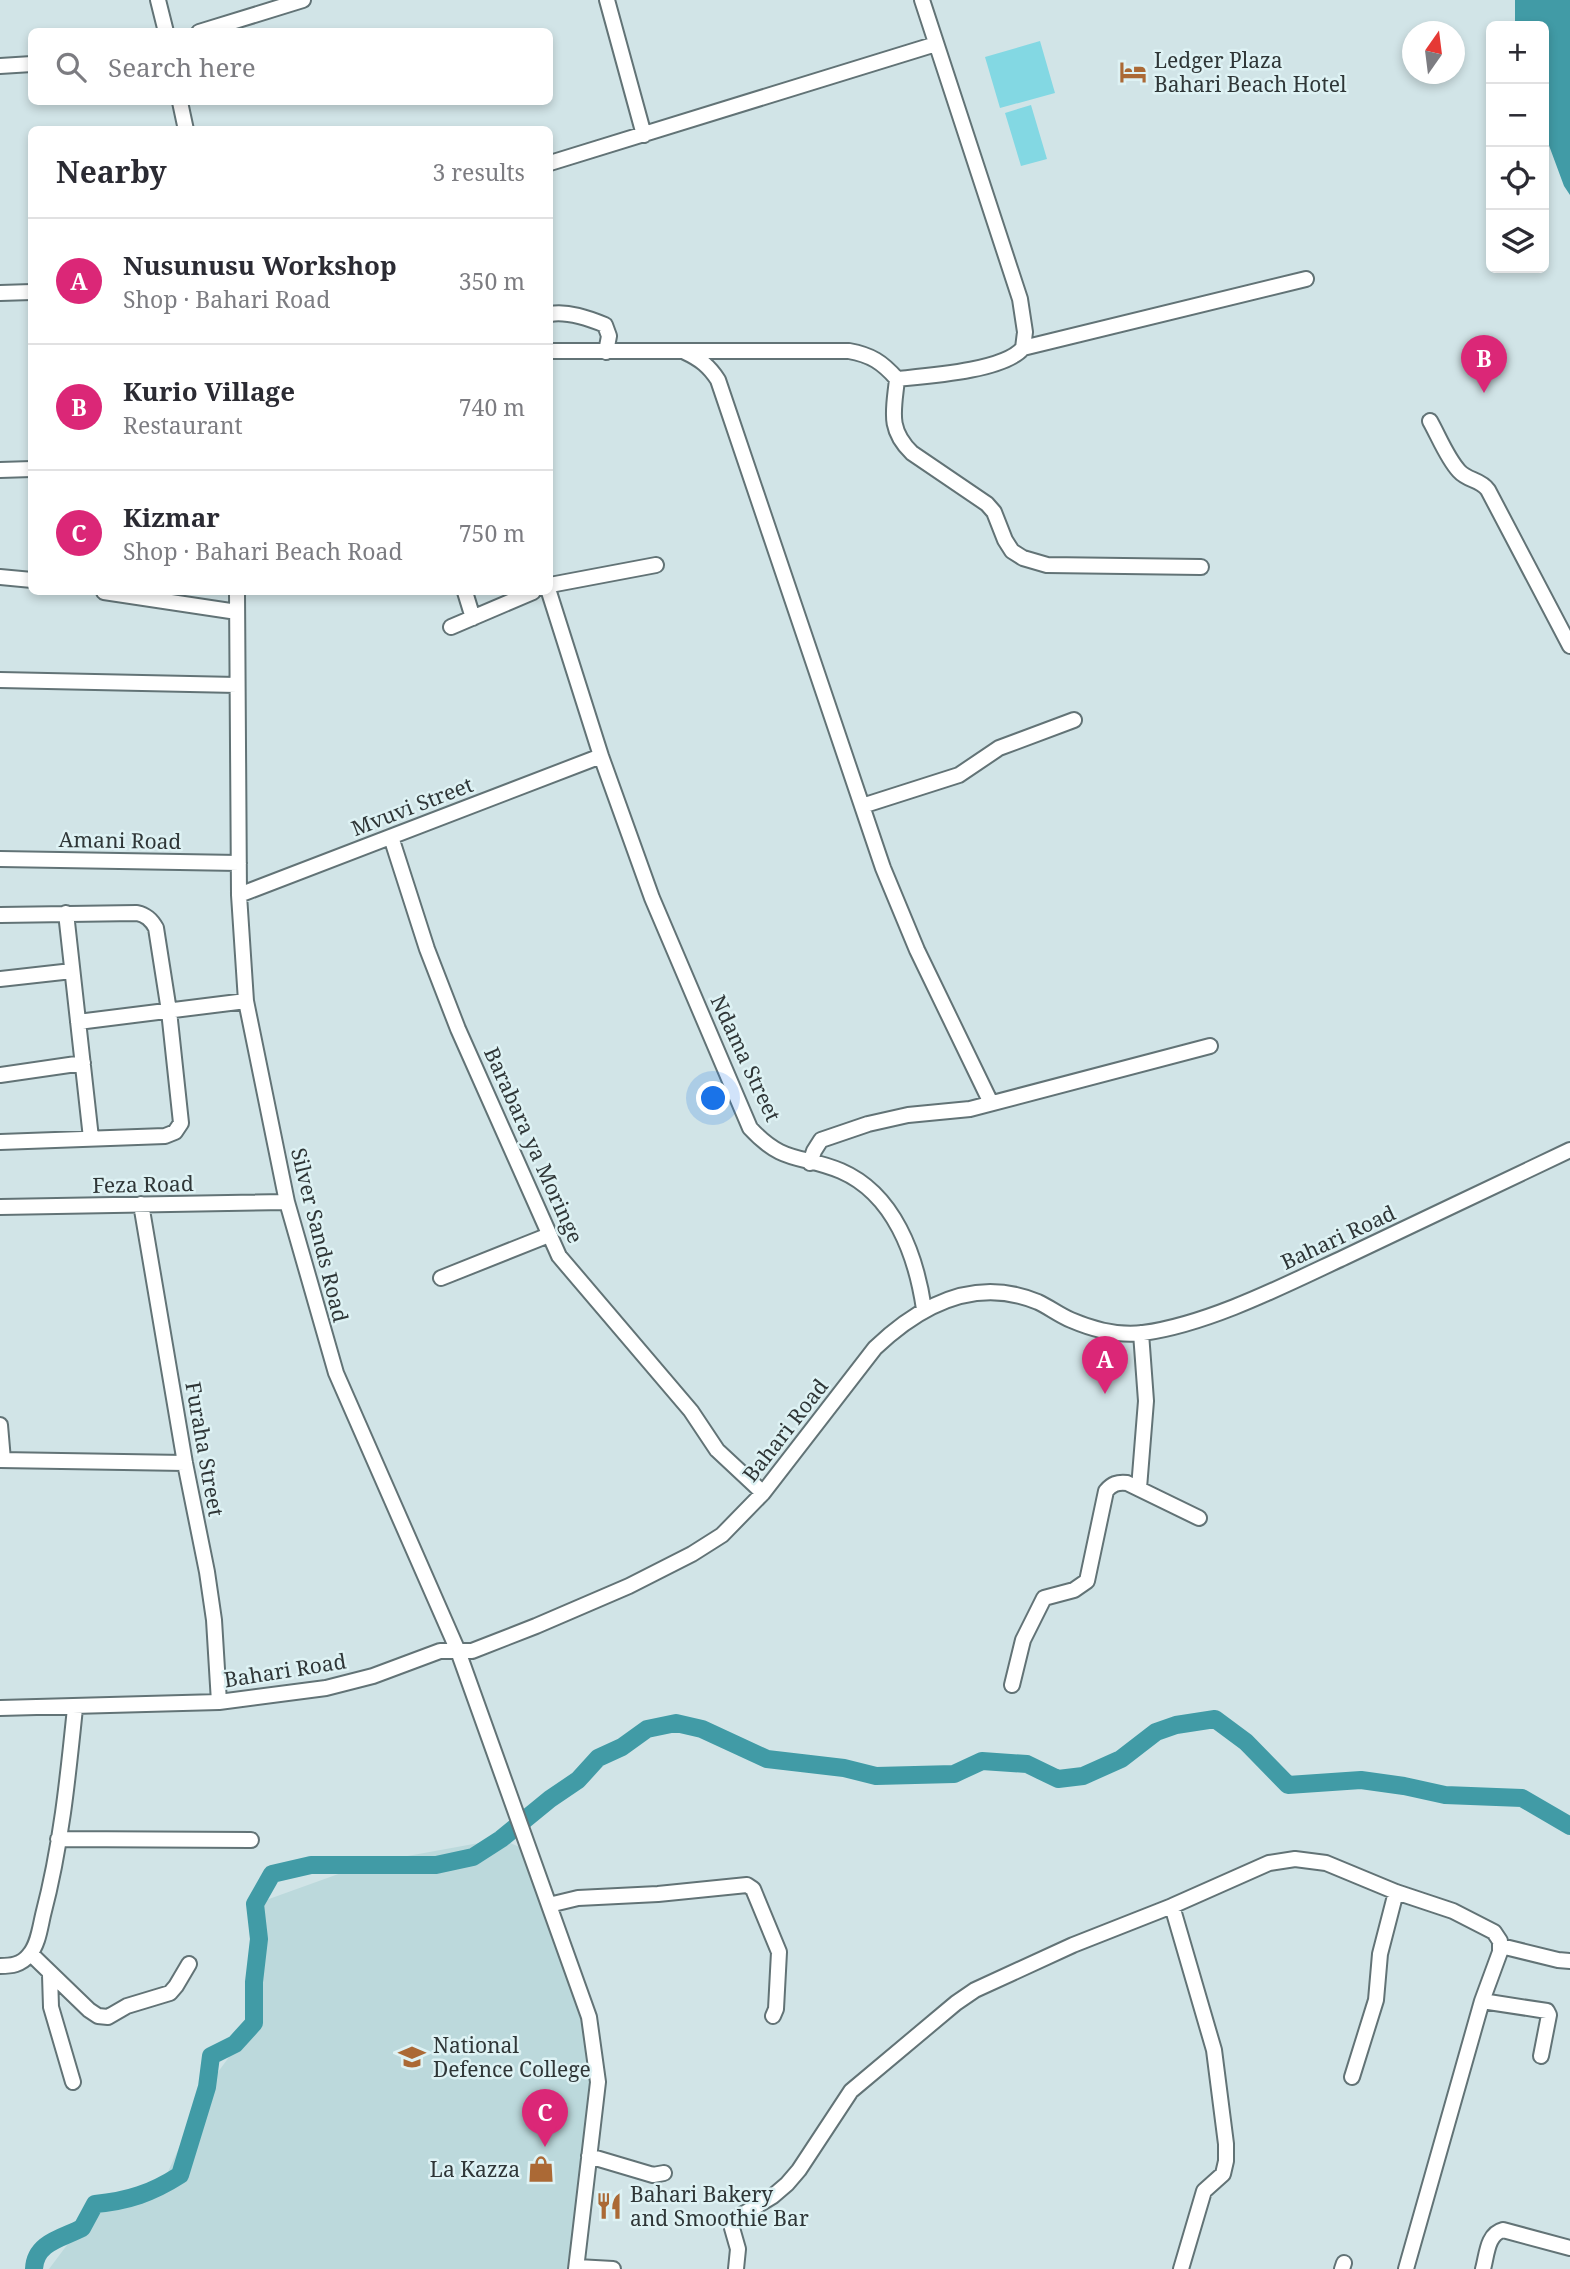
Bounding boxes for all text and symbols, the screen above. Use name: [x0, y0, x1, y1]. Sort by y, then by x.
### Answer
north arrow: [1402, 21, 1465, 84]
map controls: [1486, 21, 1549, 273]
button: +: [1486, 21, 1549, 84]
search box: [28, 28, 553, 105]
place label: Ledger Plaza Bahari Beach Hotel: [1154, 46, 1347, 98]
icon: search: [52, 48, 90, 86]
text: Search here: [108, 49, 256, 85]
hotel icon: Ledger Plaza Bahari Beach Hotel: [1118, 57, 1148, 87]
button: −: [1486, 84, 1549, 147]
button: locate: [1486, 147, 1549, 210]
text: Nearby: [56, 151, 167, 192]
text: 3 results: [432, 156, 525, 188]
button: layers: [1486, 210, 1549, 273]
text: Nusunusu Workshop: [123, 247, 397, 283]
text: A: [70, 265, 88, 297]
text: 350 m: [459, 265, 525, 297]
text: Shop · Bahari Road: [123, 283, 330, 315]
pin: B: [1461, 335, 1507, 393]
text: Kurio Village: [123, 373, 295, 409]
text: B: [71, 391, 87, 423]
text: 740 m: [459, 391, 525, 423]
text: Restaurant: [123, 409, 243, 441]
text: Kizmar: [123, 499, 220, 535]
text: C: [71, 517, 87, 549]
text: 750 m: [459, 517, 525, 549]
text: Shop · Bahari Beach Road: [123, 535, 403, 567]
street label: Mvuvi Street: [347, 770, 477, 842]
street label: Amani Road: [58, 825, 182, 855]
street label: Ndama Street: [704, 990, 788, 1126]
street label: Barabara ya Moringe: [478, 1042, 590, 1248]
your location: [696, 1081, 730, 1115]
street label: Silver Sands Road: [285, 1145, 355, 1325]
street label: Feza Road: [92, 1169, 194, 1199]
street label: Bahari Road: [1276, 1198, 1400, 1276]
pin: A: [1082, 1336, 1128, 1394]
street label: Bahari Road: [736, 1373, 834, 1487]
street label: Furaha Street: [179, 1379, 231, 1519]
street label: Bahari Road: [222, 1647, 348, 1693]
place label: National Defence College: [433, 2031, 591, 2083]
school or university icon: National Defence College: [397, 2042, 427, 2072]
pin: C: [522, 2089, 568, 2147]
shop icon: La Kazza: [526, 2154, 556, 2184]
place label: La Kazza: [430, 2155, 520, 2183]
place label: Bahari Bakery and Smoothie Bar: [630, 2180, 809, 2232]
restaurant icon: Bahari Bakery and Smoothie Bar: [594, 2191, 624, 2221]

